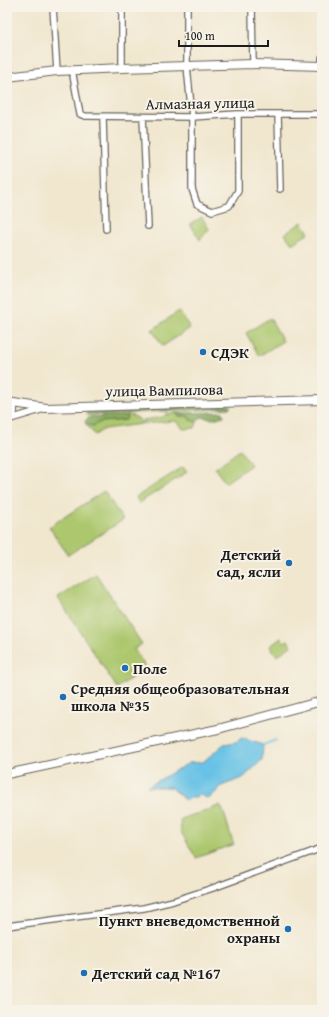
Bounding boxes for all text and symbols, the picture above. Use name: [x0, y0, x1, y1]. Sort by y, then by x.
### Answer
scale bar: [179, 22, 268, 48]
text: 100 m: [185, 27, 215, 44]
street label: Алмазная улица: [145, 92, 256, 114]
place label: СДЭК: [211, 342, 249, 363]
marker: СДЭК: [198, 347, 208, 357]
street label: улица Вампилова: [104, 378, 224, 402]
place label: Детский сад, ясли: [216, 544, 282, 582]
marker: Детский сад, ясли: [284, 558, 294, 568]
place label: Поле: [133, 658, 167, 679]
marker: Поле: [120, 663, 130, 673]
place label: Средняя общеобразовательная школа №35: [71, 678, 289, 716]
marker: Средняя общеобразовательная школа №35: [58, 692, 68, 702]
place label: Пункт вневедомственной охраны: [99, 910, 281, 948]
marker: Пункт вневедомственной охраны: [283, 924, 293, 934]
place label: Детский сад №167: [91, 963, 221, 984]
marker: Детский сад №167: [79, 968, 89, 978]

